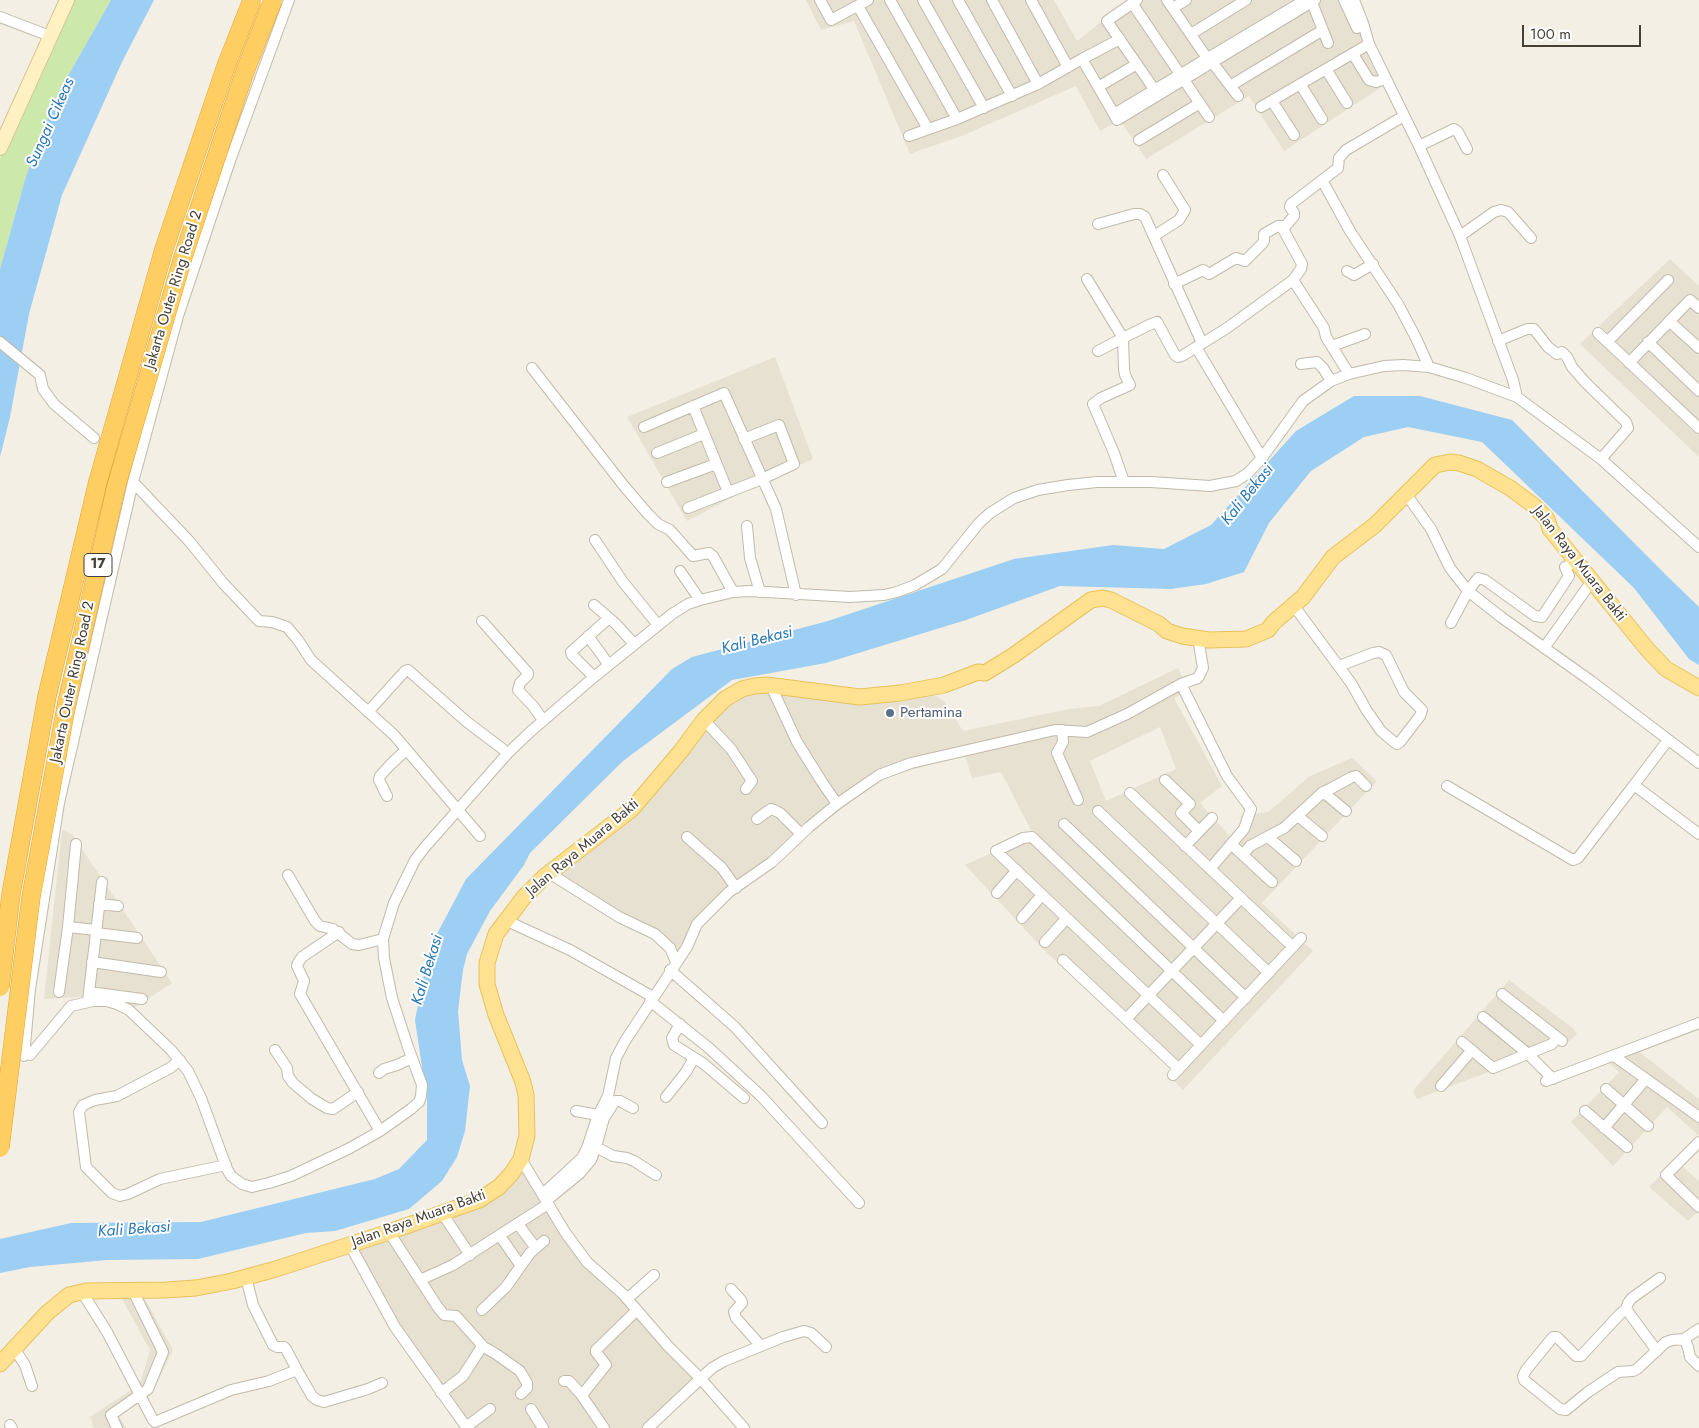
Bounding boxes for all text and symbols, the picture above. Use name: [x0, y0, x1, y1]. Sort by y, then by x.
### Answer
scale bar: [1524, 15, 1643, 47]
text: 100 m: [1530, 23, 1571, 45]
water label: Sungai Cikeas: [23, 75, 79, 171]
street label: Jakarta Outer Ring Road 2: [141, 209, 207, 371]
water label: Kali Bekasi: [1218, 461, 1278, 529]
street label: Jalan Raya Muara Bakti: [1528, 503, 1630, 625]
road number: 17: [84, 554, 112, 576]
street label: Jakarta Outer Ring Road 2: [47, 600, 99, 764]
water label: Kali Bekasi: [719, 623, 795, 659]
place label: Pertamina: [900, 704, 962, 722]
marker: Pertamina: [884, 707, 896, 719]
street label: Jalan Raya Muara Bakti: [523, 796, 643, 900]
water label: Kali Bekasi: [408, 932, 448, 1008]
street label: Jalan Raya Muara Bakti: [349, 1186, 489, 1252]
water label: Kali Bekasi: [97, 1218, 171, 1242]

